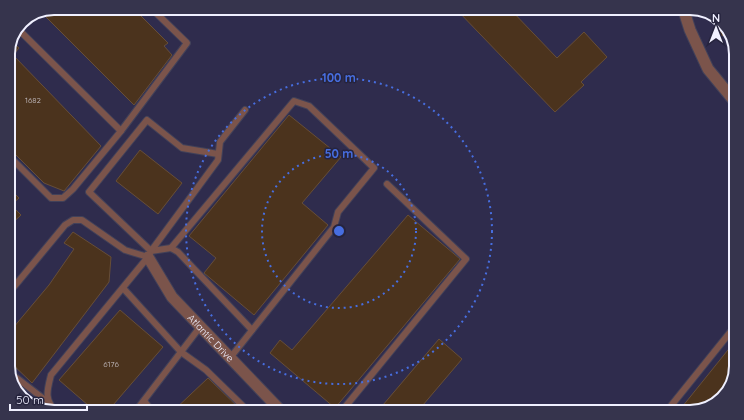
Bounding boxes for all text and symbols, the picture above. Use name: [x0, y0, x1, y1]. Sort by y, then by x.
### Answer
north arrow: [696, 8, 736, 48]
text: N: [712, 11, 720, 25]
text: 100 m: [322, 70, 356, 85]
house number: 1682: [25, 95, 42, 105]
text: 50 m: [325, 146, 353, 161]
centre of rings: [332, 224, 346, 238]
street label: Atlantic Drive: [185, 311, 237, 365]
house number: 6176: [103, 359, 119, 369]
scale bar: [10, 386, 87, 412]
text: 50 m: [16, 392, 44, 407]

